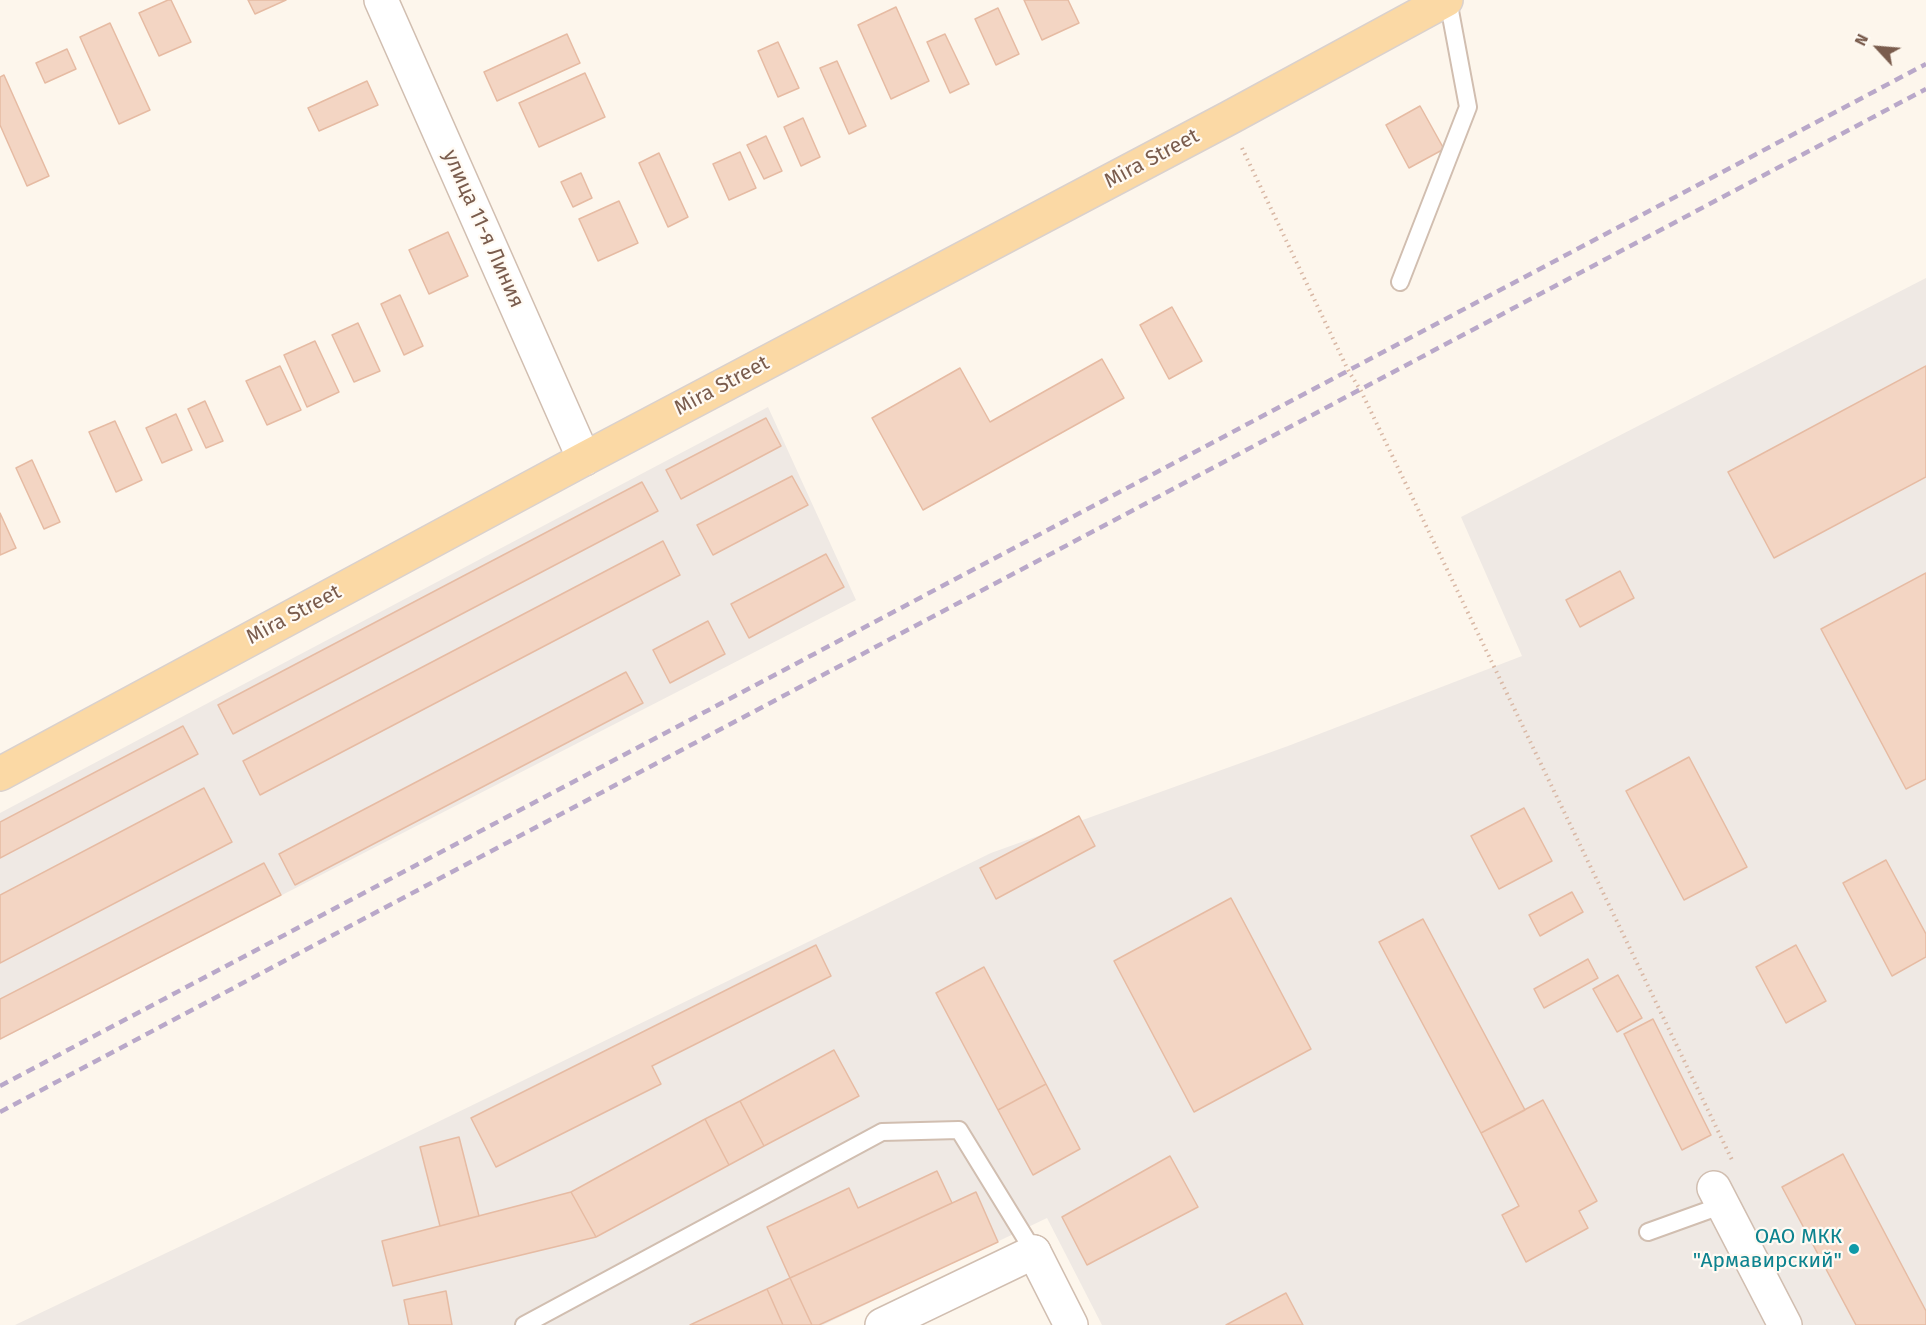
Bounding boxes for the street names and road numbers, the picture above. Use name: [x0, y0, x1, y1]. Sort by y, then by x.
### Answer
street label: Mira Street: [1100, 124, 1204, 194]
street label: улица 11-я Линия: [437, 146, 529, 312]
street label: Mira Street: [670, 351, 774, 421]
street label: Mira Street: [242, 580, 346, 650]

